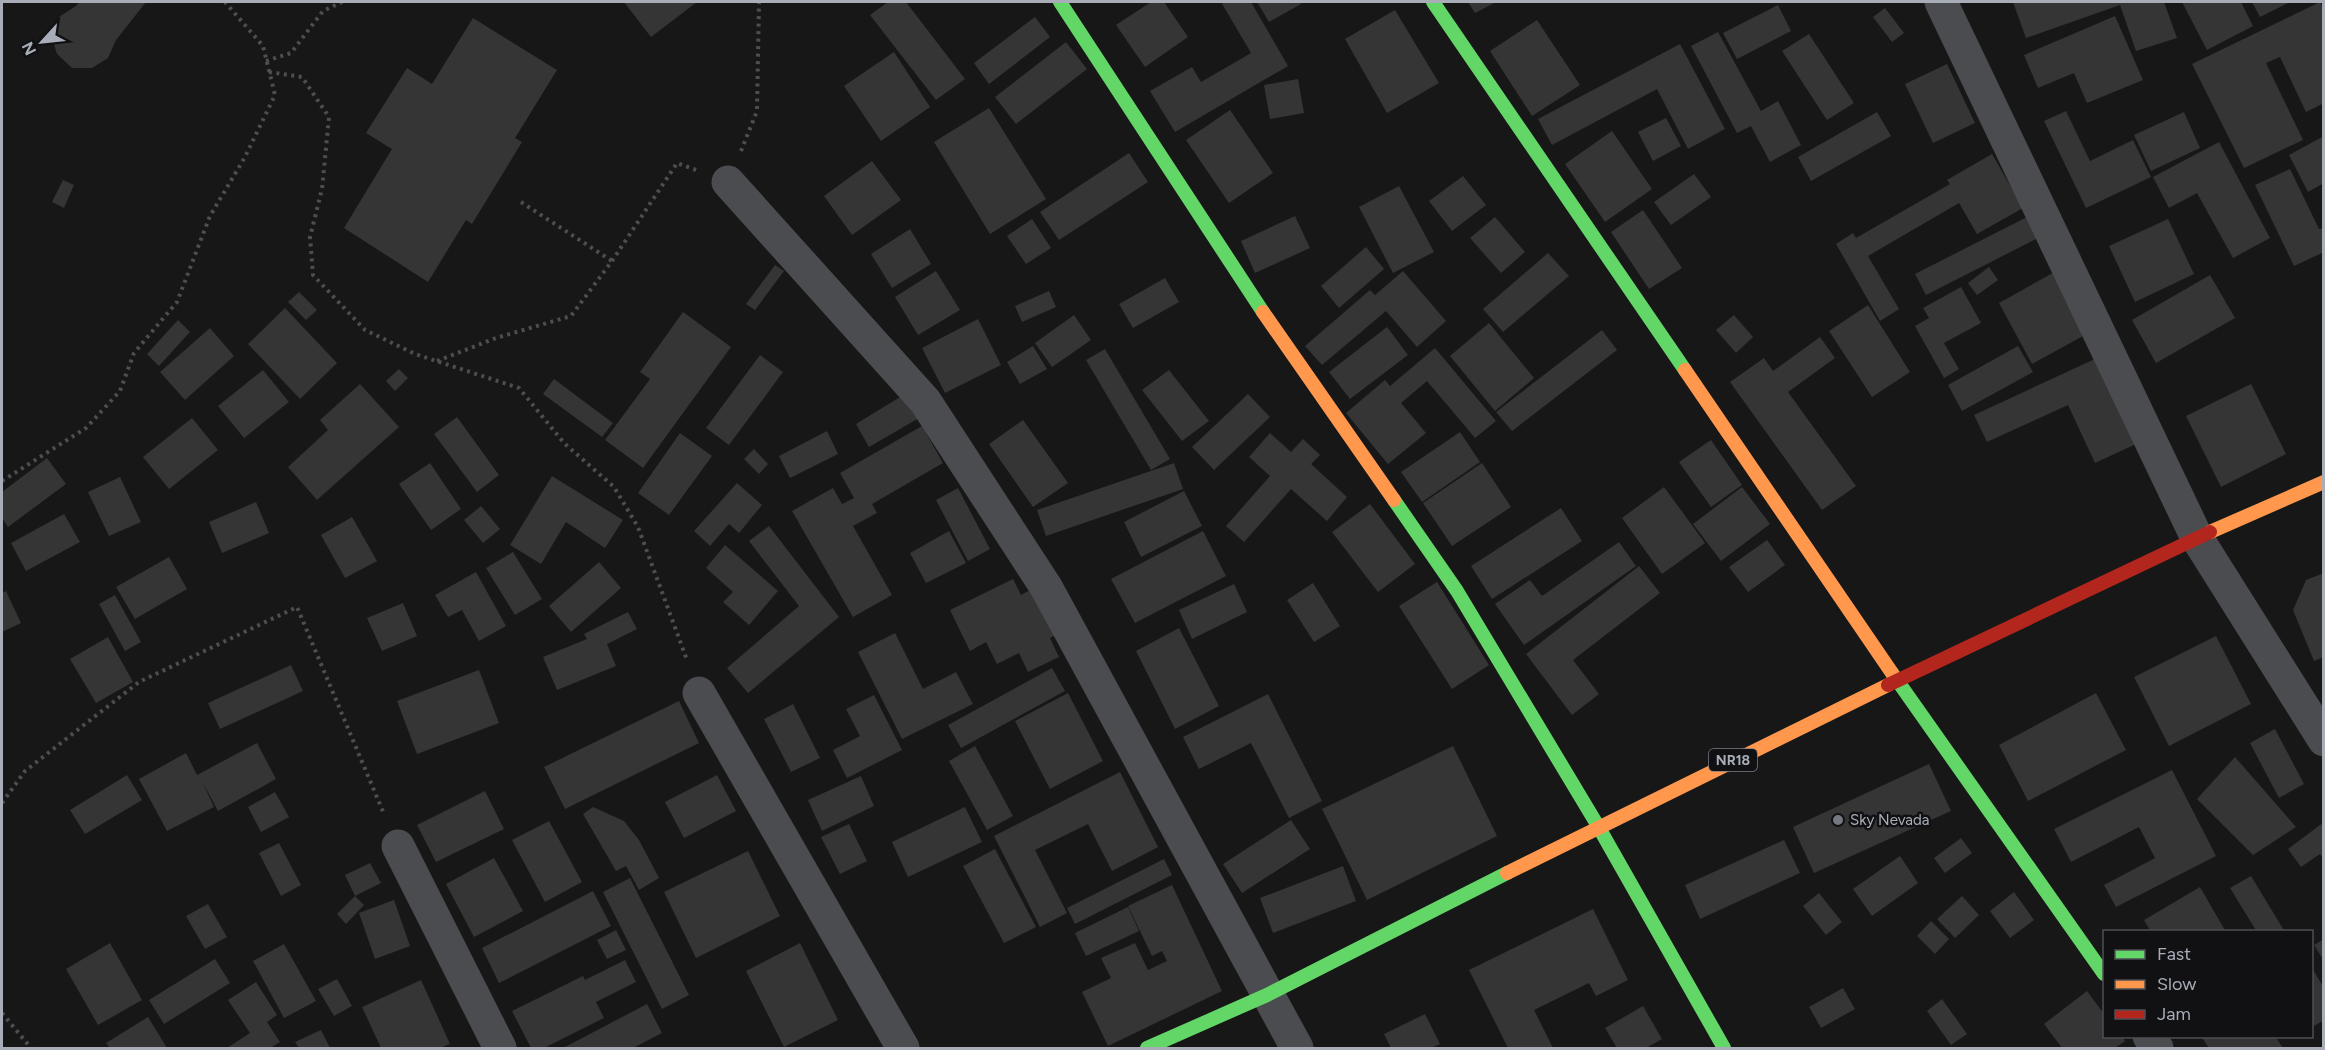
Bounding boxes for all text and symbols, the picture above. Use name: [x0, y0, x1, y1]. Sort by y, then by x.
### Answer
north arrow: [12, 12, 72, 72]
text: N: [18, 39, 40, 58]
road number: NR18: [1709, 749, 1757, 771]
place label: Sky Nevada: [1850, 811, 1929, 829]
marker: Sky Nevada: [1831, 813, 1845, 827]
legend: [2103, 930, 2313, 1038]
text: Fast: [2157, 943, 2191, 965]
text: Slow: [2157, 973, 2196, 995]
text: Jam: [2157, 1003, 2191, 1025]

